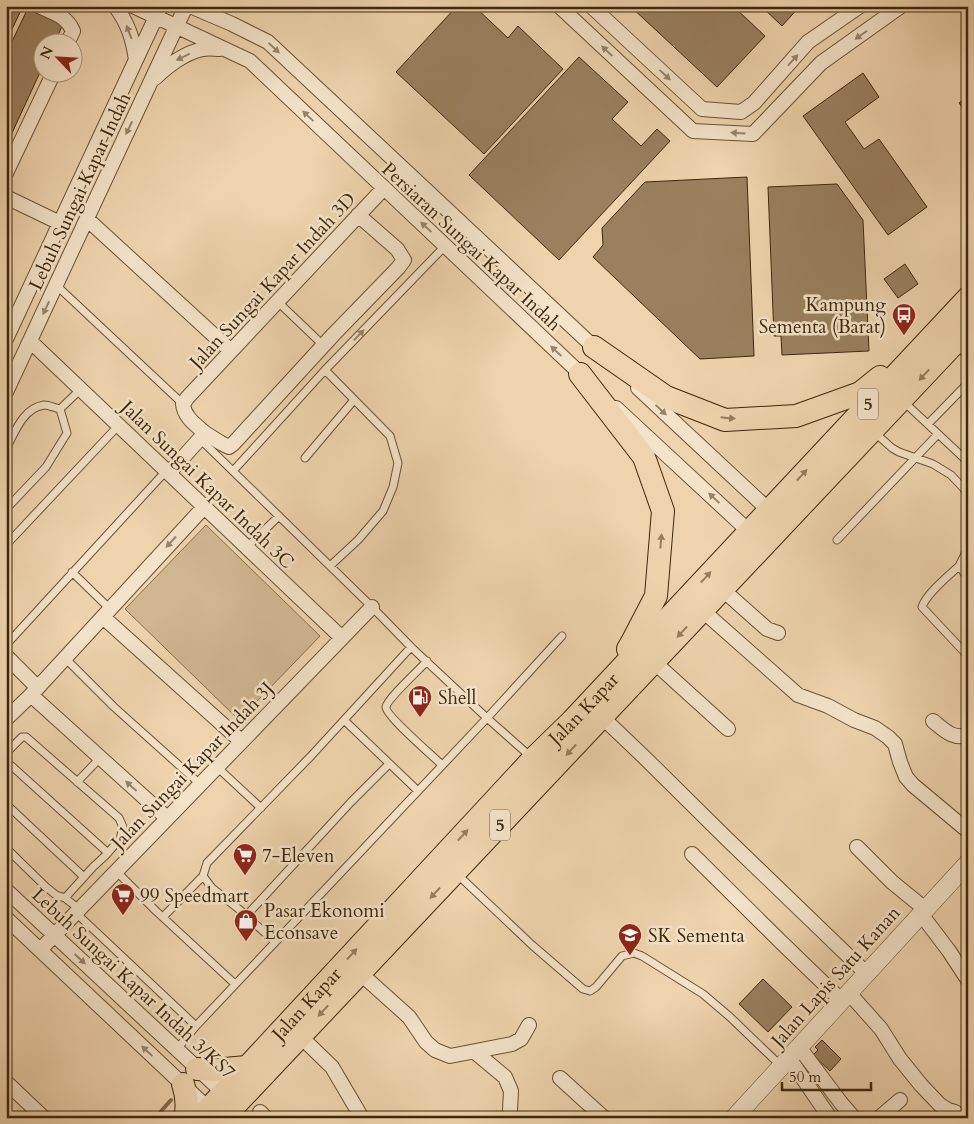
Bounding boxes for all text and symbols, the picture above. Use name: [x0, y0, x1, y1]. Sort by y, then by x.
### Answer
one-way arrow: [125, 25, 133, 39]
one-way arrow: [854, 30, 868, 40]
north arrow: [32, 32, 82, 82]
one-way arrow: [268, 42, 280, 54]
text: N: [35, 43, 58, 62]
one-way arrow: [602, 45, 614, 57]
one-way arrow: [176, 53, 190, 61]
one-way arrow: [787, 54, 798, 67]
one-way arrow: [659, 69, 671, 81]
street label: Lebuh Sungai Kapar Indah: [23, 88, 137, 294]
one-way arrow: [302, 110, 314, 122]
one-way arrow: [124, 121, 133, 136]
one-way arrow: [730, 129, 746, 137]
street label: Persiaran Sungai Kapar Indah: [376, 157, 567, 337]
street label: Jalan Sungai Kapar Indah 3D: [182, 187, 362, 377]
one-way arrow: [420, 221, 432, 233]
place label: Kampung Sementa (Barat): [759, 292, 886, 340]
one-way arrow: [41, 301, 49, 315]
bus stop icon: Kampung Sementa (Barat): [891, 302, 917, 336]
one-way arrow: [352, 329, 364, 341]
one-way arrow: [551, 345, 563, 357]
one-way arrow: [918, 369, 930, 381]
road number: 5: [858, 388, 878, 419]
street label: Jalan Sungai Kapar Indah 3C: [113, 393, 300, 575]
one-way arrow: [655, 404, 667, 416]
one-way arrow: [720, 414, 736, 422]
one-way arrow: [796, 469, 808, 481]
one-way arrow: [708, 492, 720, 504]
one-way arrow: [657, 533, 665, 549]
one-way arrow: [165, 536, 177, 548]
one-way arrow: [700, 571, 712, 583]
one-way arrow: [676, 625, 688, 637]
street label: Jalan Kapar: [541, 667, 625, 753]
street label: Jalan Sungai Kapar Indah 3J: [104, 676, 280, 857]
fuel station icon: Shell: [407, 684, 433, 718]
place label: Shell: [438, 685, 476, 711]
one-way arrow: [565, 743, 577, 755]
one-way arrow: [125, 780, 137, 792]
road number: 5: [490, 810, 510, 840]
one-way arrow: [457, 829, 469, 841]
supermarket icon: 7-Eleven: [232, 842, 258, 876]
place label: 7-Eleven: [262, 843, 335, 869]
street label: Lebuh Sungai Kapar Indah 3/KS7: [26, 882, 241, 1085]
supermarket icon: 99 Speedmart: [110, 882, 136, 916]
place label: 99 Speedmart: [140, 883, 249, 909]
one-way arrow: [429, 887, 441, 899]
place label: Pasar Ekonomi Econsave: [264, 898, 385, 946]
street label: Jalan Lapis Satu Kanan: [763, 900, 906, 1055]
shop icon: Pasar Ekonomi Econsave: [233, 908, 259, 942]
school or university icon: SK Sementa: [617, 922, 643, 956]
place label: SK Sementa: [648, 923, 745, 949]
one-way arrow: [346, 948, 358, 960]
one-way arrow: [74, 953, 86, 965]
street label: Jalan Kapar: [264, 962, 347, 1049]
one-way arrow: [317, 1005, 329, 1017]
one-way arrow: [142, 1045, 154, 1057]
scale bar: [782, 1059, 870, 1091]
text: 50 m: [789, 1067, 821, 1087]

